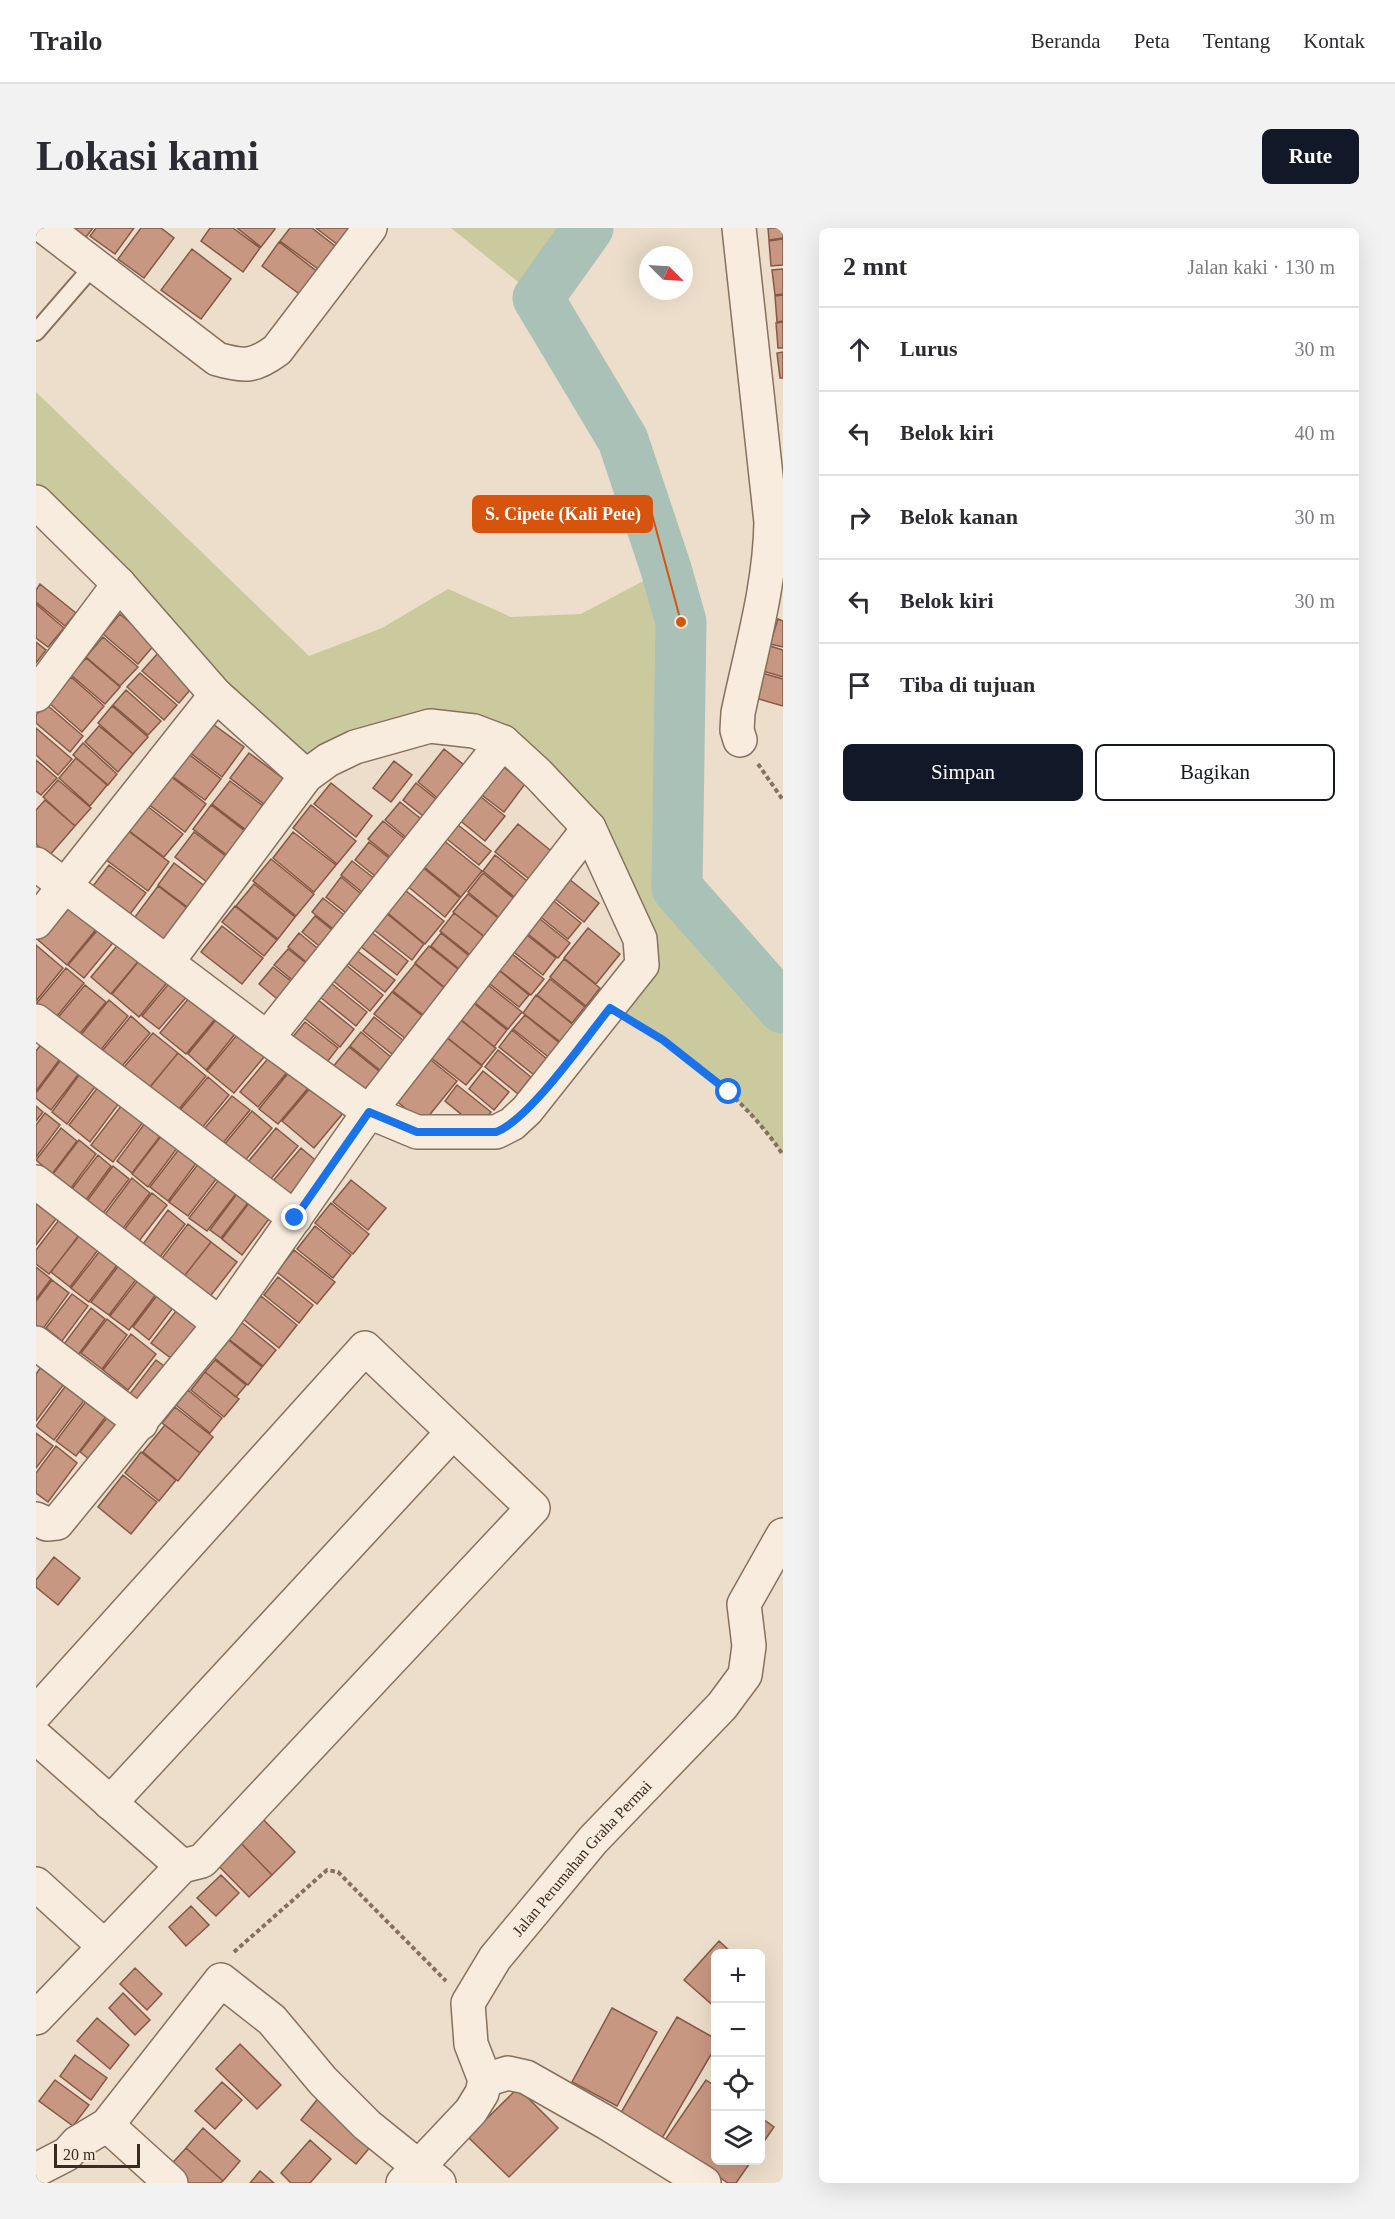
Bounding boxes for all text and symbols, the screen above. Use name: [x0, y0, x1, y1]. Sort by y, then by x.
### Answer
text: Trailo: [30, 25, 103, 56]
text: Beranda: [1031, 29, 1101, 53]
text: Peta: [1134, 29, 1170, 53]
text: Tentang: [1203, 29, 1270, 53]
text: Kontak: [1303, 29, 1365, 53]
button: Rute: [1262, 129, 1359, 184]
text: Lokasi kami: [36, 133, 259, 179]
north arrow: [639, 246, 693, 300]
text: 2 mnt: [843, 252, 907, 281]
text: Jalan kaki · 130 m: [1187, 256, 1335, 278]
icon: ahead: [843, 333, 876, 366]
text: Lurus: [900, 336, 957, 361]
text: 30 m: [1294, 338, 1335, 360]
icon: left: [843, 417, 876, 450]
text: Belok kiri: [900, 420, 994, 445]
text: 40 m: [1294, 422, 1335, 444]
callout: S. Cipete (Kali Pete): [473, 496, 652, 532]
icon: right: [843, 501, 876, 534]
text: S. Cipete (Kali Pete): [485, 504, 641, 525]
text: Belok kanan: [900, 504, 1018, 529]
text: 30 m: [1294, 506, 1335, 528]
icon: left: [843, 585, 876, 618]
text: Belok kiri: [900, 588, 994, 613]
text: 30 m: [1294, 590, 1335, 612]
icon: arrive: [843, 669, 876, 702]
text: Tiba di tujuan: [900, 672, 1035, 697]
button: Simpan: [843, 744, 1083, 801]
button: Bagikan: [1095, 744, 1335, 801]
route start: [715, 1078, 741, 1104]
route end: [281, 1204, 307, 1230]
street label: Jalan Perumahan Graha Permai: [509, 1776, 655, 1939]
map controls: [711, 1949, 765, 2165]
button: +: [711, 1949, 765, 2003]
button: −: [711, 2003, 765, 2057]
button: locate: [711, 2057, 765, 2111]
button: layers: [711, 2111, 765, 2165]
scale bar: [54, 2141, 140, 2168]
text: 20 m: [63, 2146, 95, 2163]

